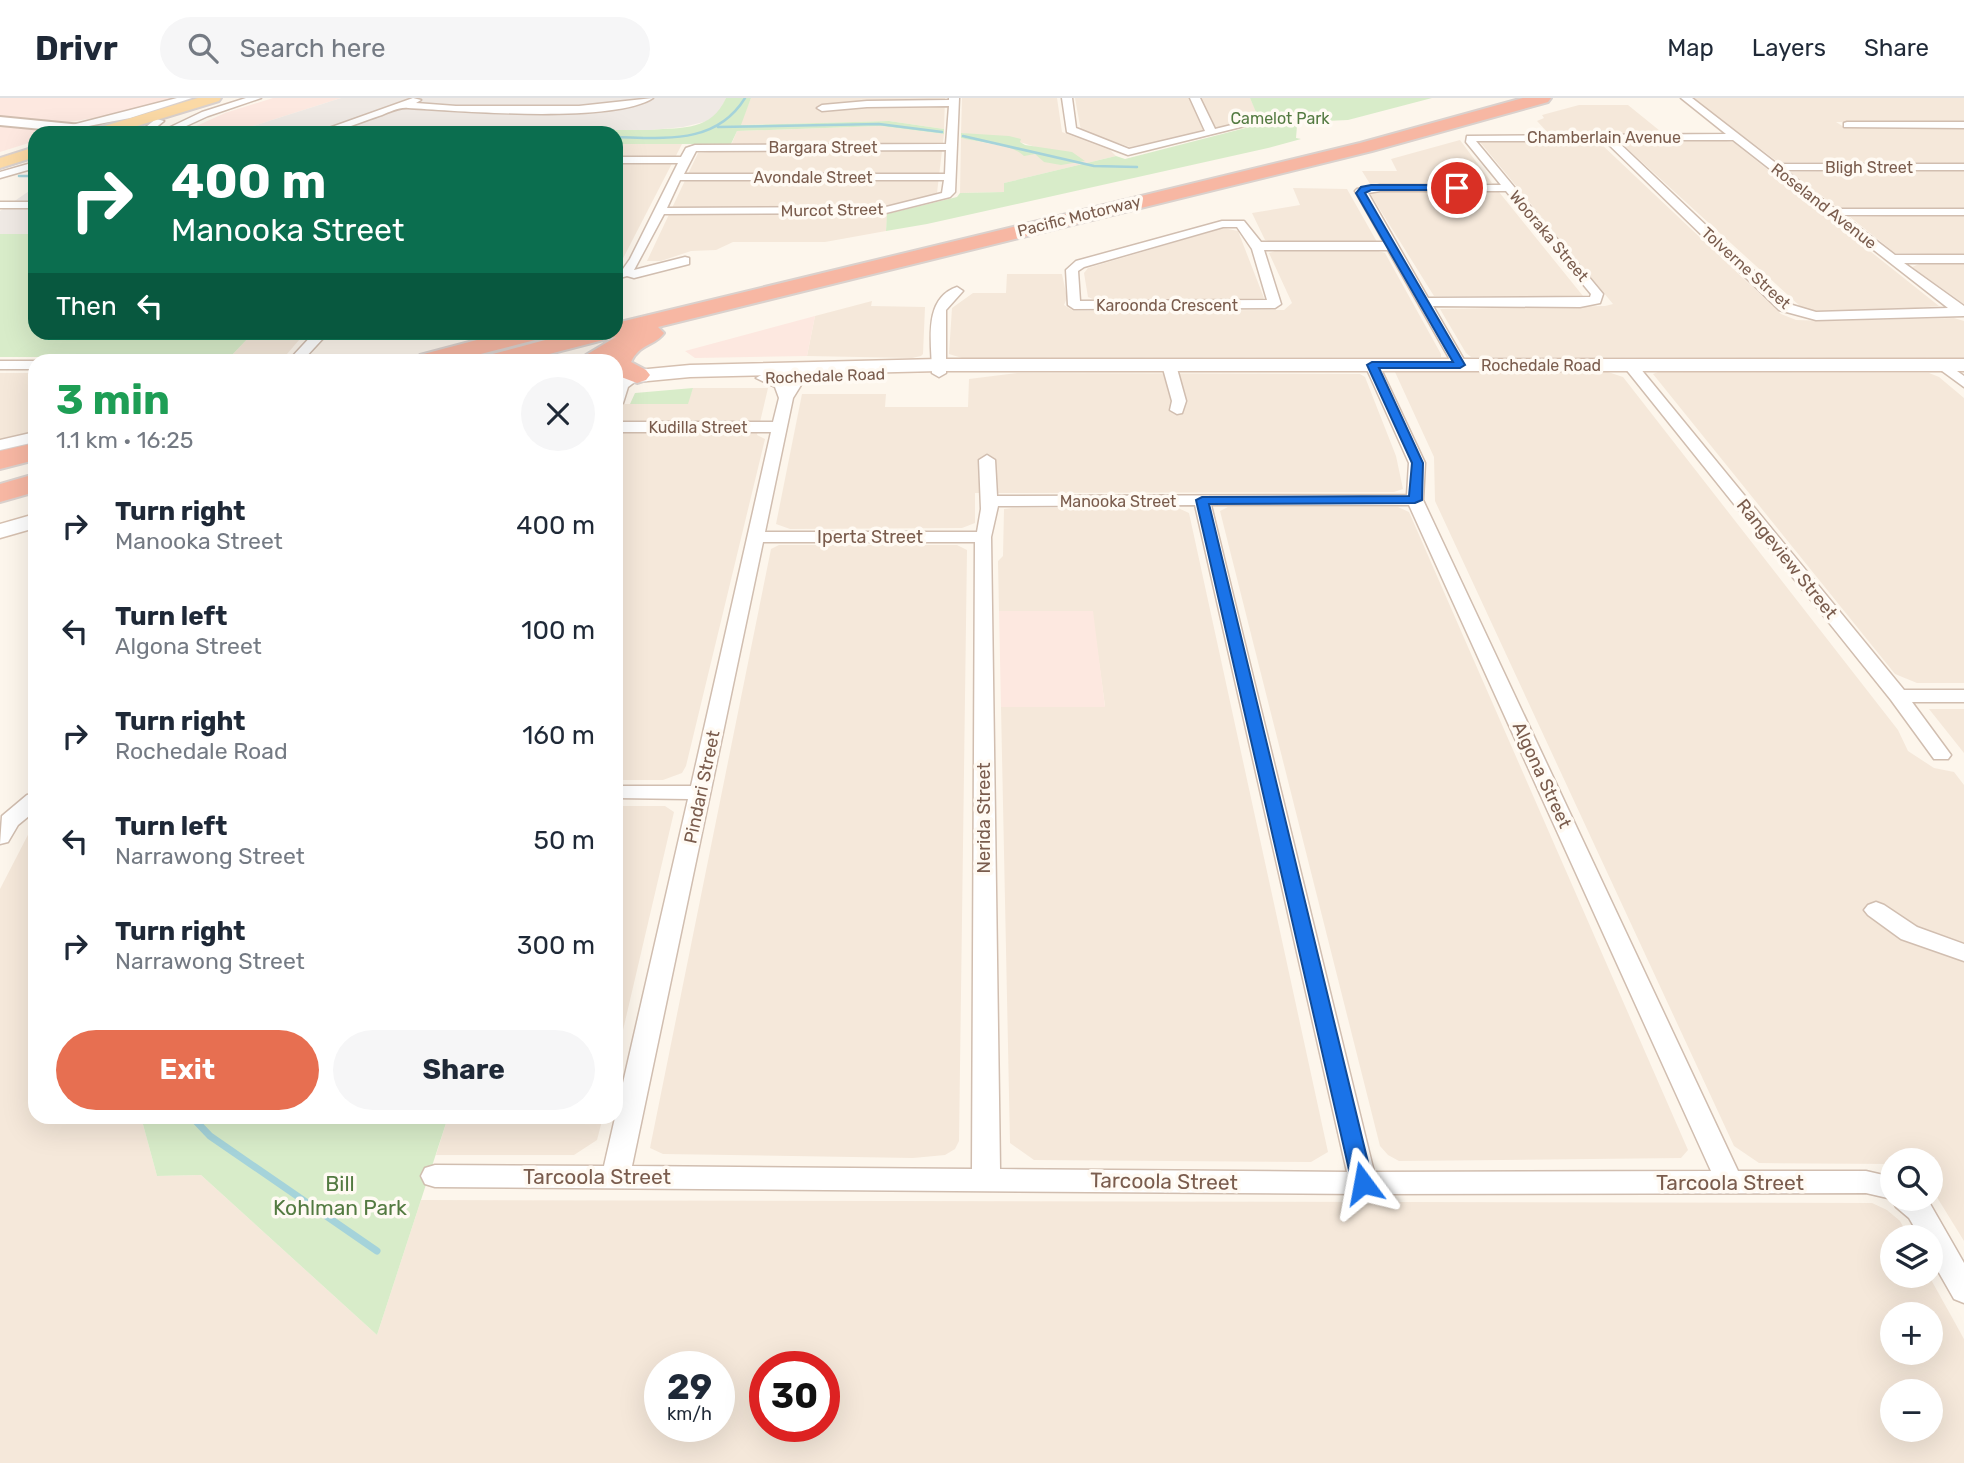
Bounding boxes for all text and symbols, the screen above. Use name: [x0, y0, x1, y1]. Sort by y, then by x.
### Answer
search box: [160, 17, 650, 80]
text: Drivr: [35, 29, 118, 68]
icon: search: [184, 29, 222, 67]
text: Search here: [240, 33, 386, 64]
text: Map: [1667, 34, 1714, 62]
text: Layers: [1752, 34, 1826, 62]
text: Share: [1864, 34, 1929, 62]
park label: Camelot Park: [1230, 109, 1330, 128]
street label: Chamberlain Avenue: [1527, 128, 1681, 147]
street label: Bargara Street: [769, 138, 877, 157]
text: 400 m: [171, 152, 326, 210]
icon: right: [56, 154, 147, 245]
pin: [1427, 158, 1487, 218]
street label: Bligh Street: [1825, 158, 1913, 177]
street label: Roseland Avenue: [1768, 159, 1880, 253]
street label: Avondale Street: [753, 168, 873, 187]
icon: arrive: [1438, 169, 1476, 207]
street label: Wooraka Street: [1505, 187, 1593, 285]
street label: Pacific Motorway: [1015, 191, 1143, 241]
street label: Murcot Street: [781, 200, 883, 220]
text: Manooka Street: [171, 211, 404, 249]
street label: Tolverne Street: [1698, 223, 1794, 313]
icon: left: [131, 287, 169, 325]
text: Then: [56, 291, 117, 322]
street label: Karoonda Crescent: [1096, 296, 1238, 315]
street label: Rochedale Road: [1481, 356, 1601, 375]
street label: Rochedale Road: [765, 364, 885, 388]
text: 3 min: [56, 375, 170, 425]
button: close: [521, 377, 595, 451]
street label: Kudilla Street: [648, 418, 748, 437]
text: 1.1 km · 16:25: [56, 426, 194, 454]
street label: Manooka Street: [1060, 492, 1176, 511]
street label: Rangeview Street: [1732, 495, 1842, 623]
text: Turn right: [115, 496, 245, 527]
icon: right: [56, 507, 94, 545]
text: 400 m: [516, 510, 595, 541]
street label: Iperta Street: [817, 526, 923, 548]
text: Manooka Street: [115, 527, 283, 555]
text: Turn left: [115, 601, 227, 632]
icon: left: [56, 612, 94, 650]
text: 100 m: [521, 615, 595, 646]
text: Algona Street: [115, 632, 262, 660]
text: Turn right: [115, 706, 245, 737]
icon: right: [56, 717, 94, 755]
street label: Algona Street: [1508, 718, 1576, 832]
text: 160 m: [522, 720, 595, 751]
street label: Pindari Street: [679, 728, 725, 846]
text: Rochedale Road: [115, 737, 288, 765]
street label: Nerida Street: [973, 763, 995, 873]
text: Turn left: [115, 811, 227, 842]
icon: left: [56, 822, 94, 860]
text: 50 m: [534, 825, 595, 856]
text: Narrawong Street: [115, 842, 305, 870]
text: Turn right: [115, 916, 245, 947]
icon: right: [56, 927, 94, 965]
text: 300 m: [517, 930, 595, 961]
text: Narrawong Street: [115, 947, 305, 975]
button: Exit: [56, 1030, 319, 1110]
button: Share: [333, 1030, 595, 1110]
position arrow: [1326, 1146, 1400, 1220]
map controls: [1880, 1148, 1943, 1442]
button: search: [1880, 1148, 1943, 1211]
street label: Tarcoola Street: [523, 1164, 671, 1189]
street label: Tarcoola Street: [1090, 1167, 1238, 1195]
street label: Tarcoola Street: [1656, 1170, 1804, 1195]
park label: Bill Kohlman Park: [273, 1171, 407, 1220]
button: layers: [1880, 1225, 1943, 1288]
button: +: [1880, 1302, 1943, 1365]
speed limit sign: 30: [749, 1351, 840, 1442]
text: 29: [667, 1366, 712, 1408]
button: −: [1880, 1379, 1943, 1442]
text: km/h: [667, 1403, 712, 1425]

